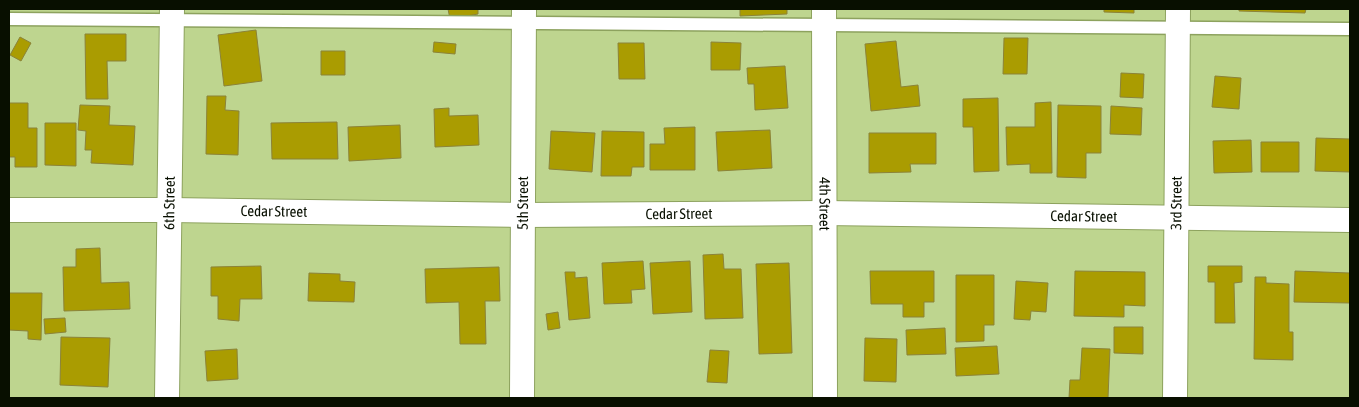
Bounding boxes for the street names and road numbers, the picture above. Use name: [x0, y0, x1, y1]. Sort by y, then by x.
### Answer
street label: 6th Street: [160, 176, 178, 230]
street label: 5th Street: [514, 176, 531, 230]
street label: 3rd Street: [1167, 176, 1185, 230]
street label: 4th Street: [816, 177, 834, 231]
street label: Cedar Street: [240, 202, 308, 220]
street label: Cedar Street: [645, 205, 713, 222]
street label: Cedar Street: [1050, 207, 1118, 225]

